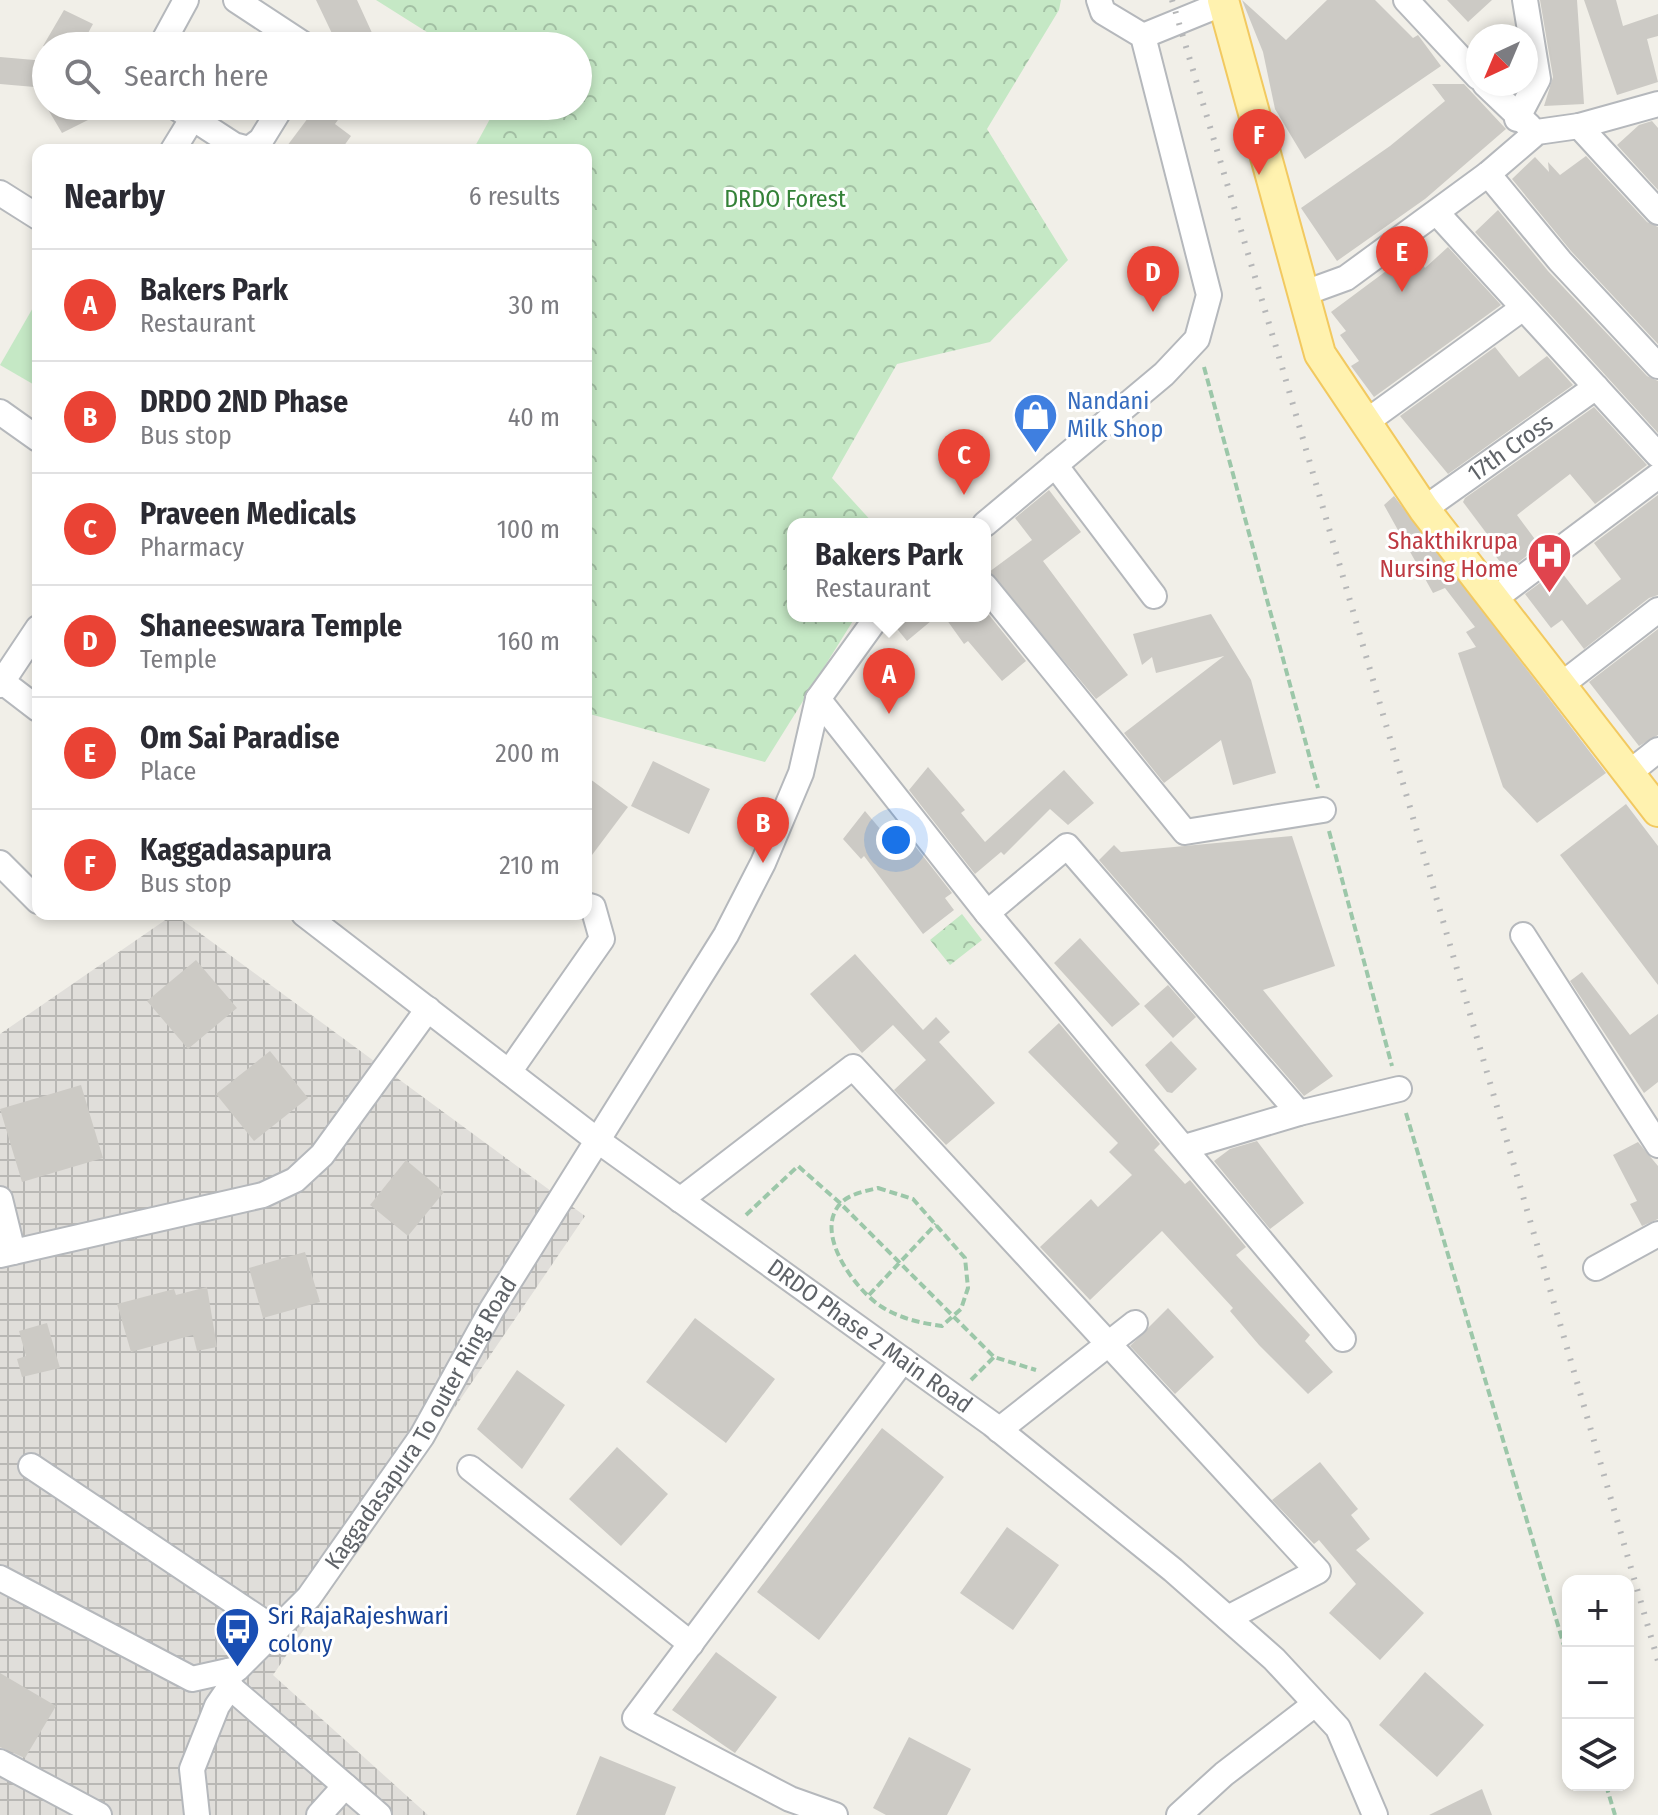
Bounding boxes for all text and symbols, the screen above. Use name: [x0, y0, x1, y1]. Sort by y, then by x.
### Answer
north arrow: [1466, 24, 1538, 96]
search box: [32, 32, 592, 120]
icon: search: [60, 54, 104, 98]
text: Search here: [124, 58, 269, 94]
pin: F: [1233, 109, 1285, 175]
text: Nearby: [64, 176, 165, 217]
text: 6 results: [469, 181, 560, 212]
park label: DRDO Forest: [724, 185, 846, 213]
pin: E: [1376, 226, 1428, 292]
pin: D: [1127, 246, 1179, 312]
text: Bakers Park: [140, 272, 288, 308]
text: A: [83, 290, 97, 321]
text: 30 m: [509, 290, 560, 321]
text: Restaurant: [140, 308, 256, 339]
text: DRDO 2ND Phase: [140, 384, 348, 420]
place label: Nandani Milk Shop: [1067, 387, 1163, 443]
shop icon: Nandani Milk Shop: [1012, 391, 1060, 454]
text: B: [83, 402, 97, 433]
text: 40 m: [508, 402, 560, 433]
street label: 17th Cross: [1463, 408, 1558, 487]
text: Bus stop: [140, 420, 232, 451]
pin: C: [938, 429, 990, 495]
text: Praveen Medicals: [140, 496, 356, 532]
text: C: [83, 514, 97, 545]
text: 100 m: [497, 514, 560, 545]
popup: [787, 518, 991, 622]
place label: Shakthikrupa Nursing Home: [1379, 527, 1518, 583]
hospital icon: Shakthikrupa Nursing Home: [1525, 531, 1573, 594]
text: Pharmacy: [140, 532, 244, 563]
text: Bakers Park: [815, 537, 963, 573]
text: Restaurant: [815, 573, 931, 604]
text: Shaneeswara Temple: [140, 608, 402, 644]
text: D: [82, 626, 98, 657]
text: 160 m: [497, 626, 560, 657]
text: Temple: [140, 644, 217, 675]
pin: A: [863, 648, 915, 714]
text: Om Sai Paradise: [140, 720, 340, 756]
text: E: [84, 738, 96, 769]
text: 200 m: [495, 738, 560, 769]
text: Place: [140, 756, 196, 787]
pin: B: [737, 797, 789, 863]
your location: [876, 820, 916, 860]
text: Kaggadasapura: [140, 832, 332, 868]
text: F: [84, 850, 96, 881]
text: 210 m: [499, 850, 560, 881]
text: Bus stop: [140, 868, 232, 899]
street label: DRDO Phase 2 Main Road: [762, 1253, 977, 1419]
street label: Kaggadasapura To outer Ring Road: [319, 1272, 523, 1575]
map controls: [1562, 1575, 1634, 1791]
button: +: [1562, 1575, 1634, 1647]
place label: Sri RajaRajeshwari colony: [268, 1602, 449, 1658]
bus stop icon: Sri RajaRajeshwari colony: [213, 1606, 261, 1669]
button: −: [1562, 1647, 1634, 1719]
button: layers: [1562, 1719, 1634, 1791]

